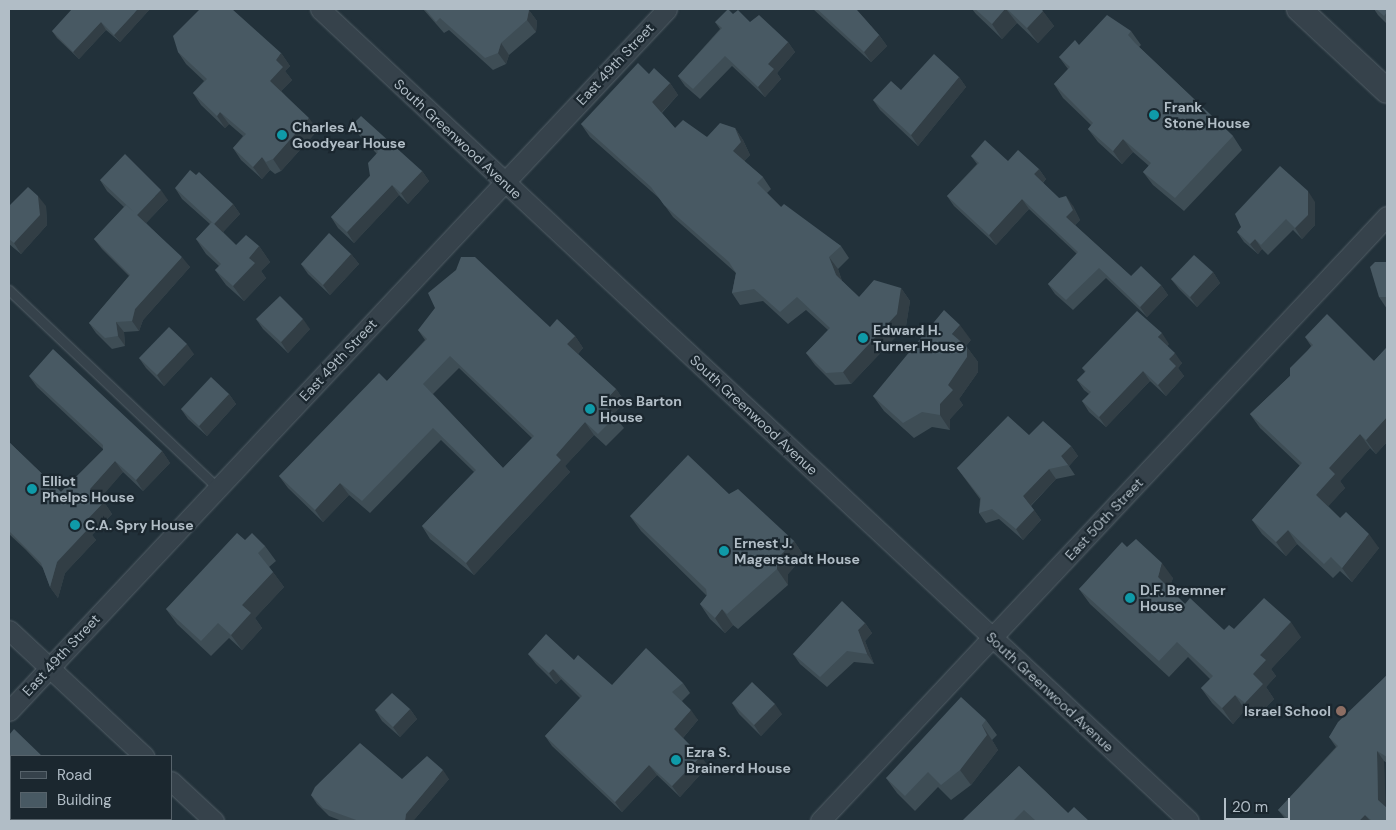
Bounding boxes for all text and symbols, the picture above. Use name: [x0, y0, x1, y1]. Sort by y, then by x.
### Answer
street label: East 49th Street: [573, 20, 657, 108]
street label: South Greenwood Avenue: [391, 75, 525, 203]
place label: Frank Stone House: [1164, 99, 1250, 132]
marker: Frank Stone House: [1148, 109, 1160, 121]
place label: Charles A. Goodyear House: [292, 119, 406, 152]
marker: Charles A. Goodyear House: [276, 129, 288, 141]
street label: East 49th Street: [296, 316, 380, 404]
place label: Edward H. Turner House: [873, 322, 964, 354]
marker: Edward H. Turner House: [857, 332, 869, 344]
street label: South Greenwood Avenue: [687, 351, 821, 479]
place label: Enos Barton House: [600, 393, 682, 426]
marker: Enos Barton House: [584, 403, 596, 415]
place label: Elliot Phelps House: [42, 473, 134, 506]
street label: East 50th Street: [1062, 474, 1146, 564]
marker: Elliot Phelps House: [26, 483, 38, 495]
place label: C.A. Spry House: [85, 517, 194, 533]
marker: C.A. Spry House: [69, 519, 81, 531]
place label: Ernest J. Magerstadt House: [734, 535, 860, 568]
marker: Ernest J. Magerstadt House: [718, 545, 730, 557]
place label: D.F. Bremner House: [1140, 582, 1226, 614]
marker: D.F. Bremner House: [1124, 592, 1136, 604]
street label: East 49th Street: [19, 611, 103, 699]
street label: South Greenwood Avenue: [983, 628, 1117, 756]
place label: Israel School: [1244, 703, 1331, 719]
marker: Israel School: [1335, 705, 1347, 717]
place label: Ezra S. Brainerd House: [686, 744, 791, 776]
marker: Ezra S. Brainerd House: [670, 754, 682, 766]
legend: [10, 755, 172, 820]
text: Road: [57, 765, 92, 785]
scale bar: [1226, 788, 1292, 820]
text: Building: [57, 790, 112, 810]
text: 20 m: [1232, 797, 1268, 817]

